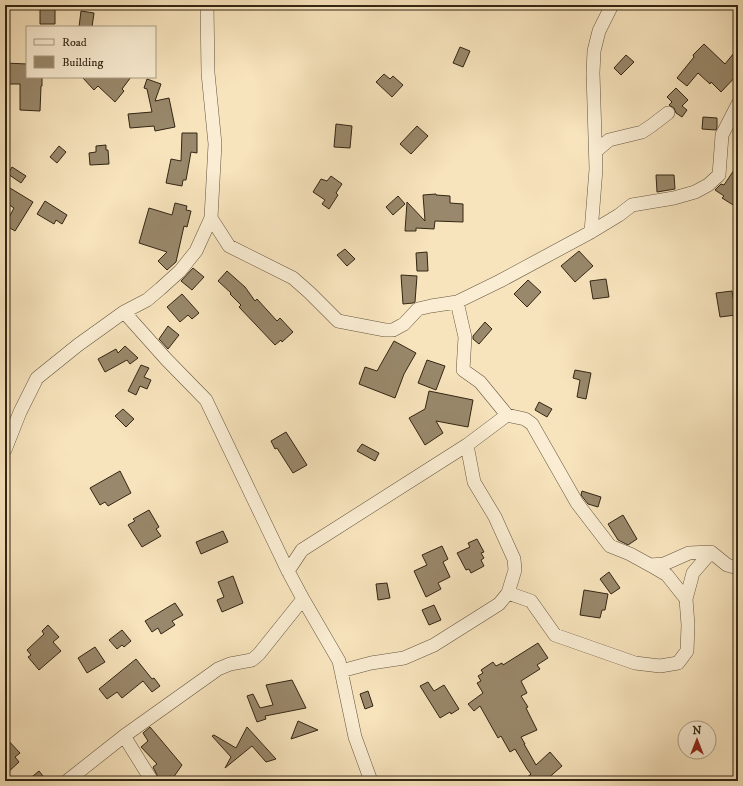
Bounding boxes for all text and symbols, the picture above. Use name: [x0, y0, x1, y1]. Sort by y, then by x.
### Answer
legend: [26, 26, 156, 78]
text: Road: [62, 35, 87, 50]
text: Building: [62, 55, 103, 70]
north arrow: [677, 720, 717, 760]
text: N: [692, 724, 702, 738]

